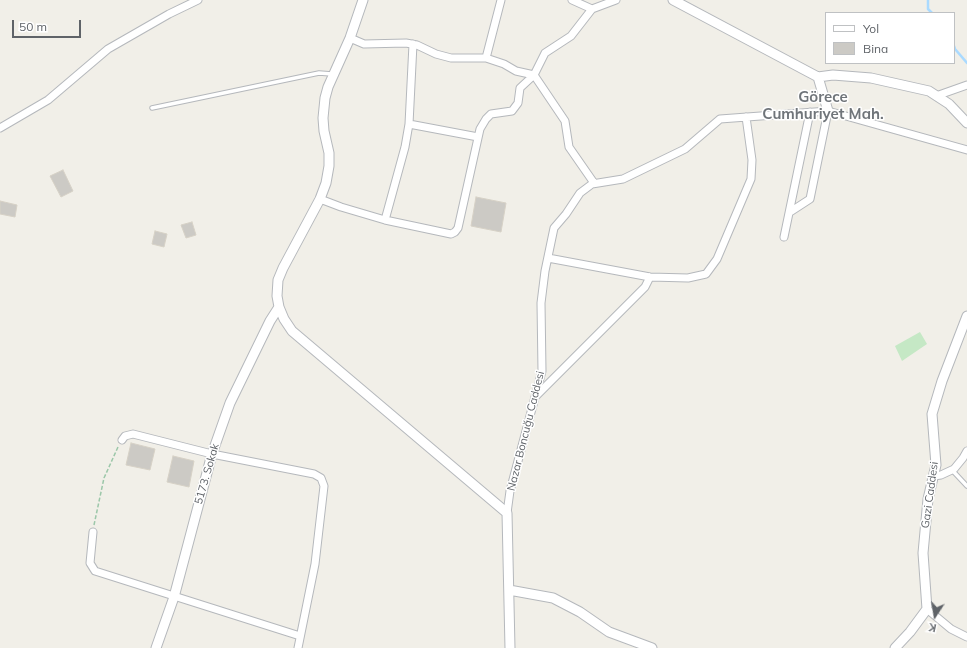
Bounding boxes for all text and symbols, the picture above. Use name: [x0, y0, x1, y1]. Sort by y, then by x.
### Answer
scale bar: [14, 12, 83, 38]
legend: [825, 12, 955, 64]
text: 50 m: [19, 19, 47, 34]
text: Yol: [863, 21, 879, 36]
text: Bina: [863, 41, 888, 56]
district label: Görece Cumhuriyet Mah.: [762, 88, 884, 123]
street label: Nazar Boncuğu Caddesi: [505, 370, 547, 492]
street label: 5173. Sokak: [192, 442, 222, 506]
street label: Gazi Caddesi: [919, 461, 941, 529]
north arrow: [915, 596, 955, 636]
text: K: [927, 620, 938, 635]

